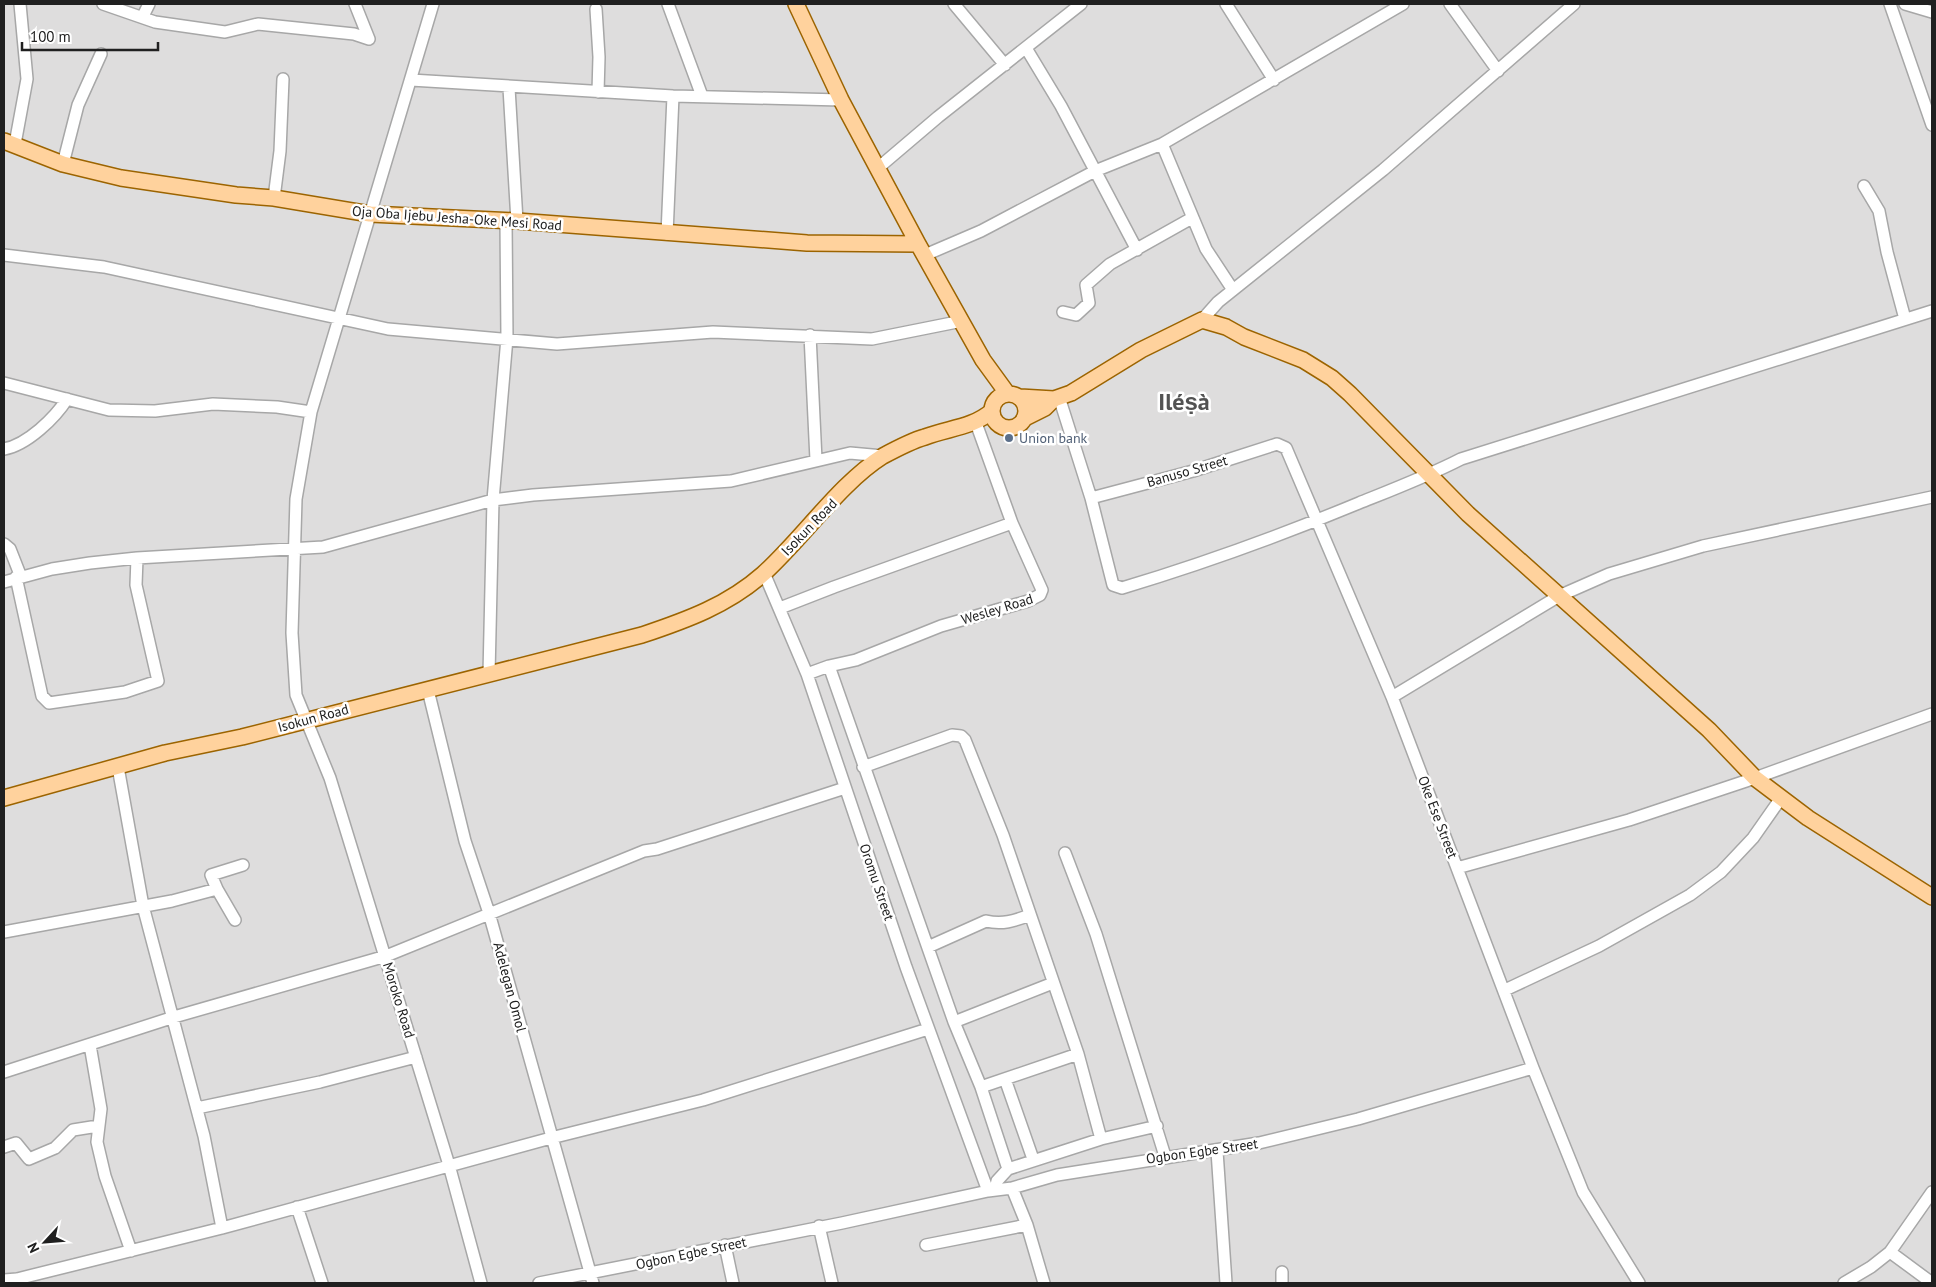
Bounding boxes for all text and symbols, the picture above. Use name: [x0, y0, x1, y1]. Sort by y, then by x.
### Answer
scale bar: [22, 20, 159, 52]
text: 100 m: [30, 27, 71, 46]
street label: Oja Oba Ijebu Jesha-Oke Mesi Road: [351, 202, 563, 234]
district label: Iléṣà: [1158, 386, 1210, 417]
place label: Union bank: [1019, 429, 1088, 447]
marker: Union bank: [1003, 432, 1015, 444]
street label: Banuso Street: [1145, 451, 1230, 491]
street label: Isokun Road: [777, 495, 841, 559]
street label: Wesley Road: [959, 590, 1035, 628]
street label: Isokun Road: [276, 700, 350, 736]
street label: Oke Ese Street: [1414, 773, 1462, 861]
street label: Oromu Street: [855, 841, 899, 923]
street label: Adelegan Omol: [489, 940, 531, 1034]
street label: Moroko Road: [379, 960, 419, 1040]
street label: Ogbon Egbe Street: [1145, 1134, 1259, 1168]
north arrow: [20, 1217, 70, 1267]
street label: Ogbon Egbe Street: [634, 1232, 748, 1274]
text: N: [23, 1240, 43, 1256]

